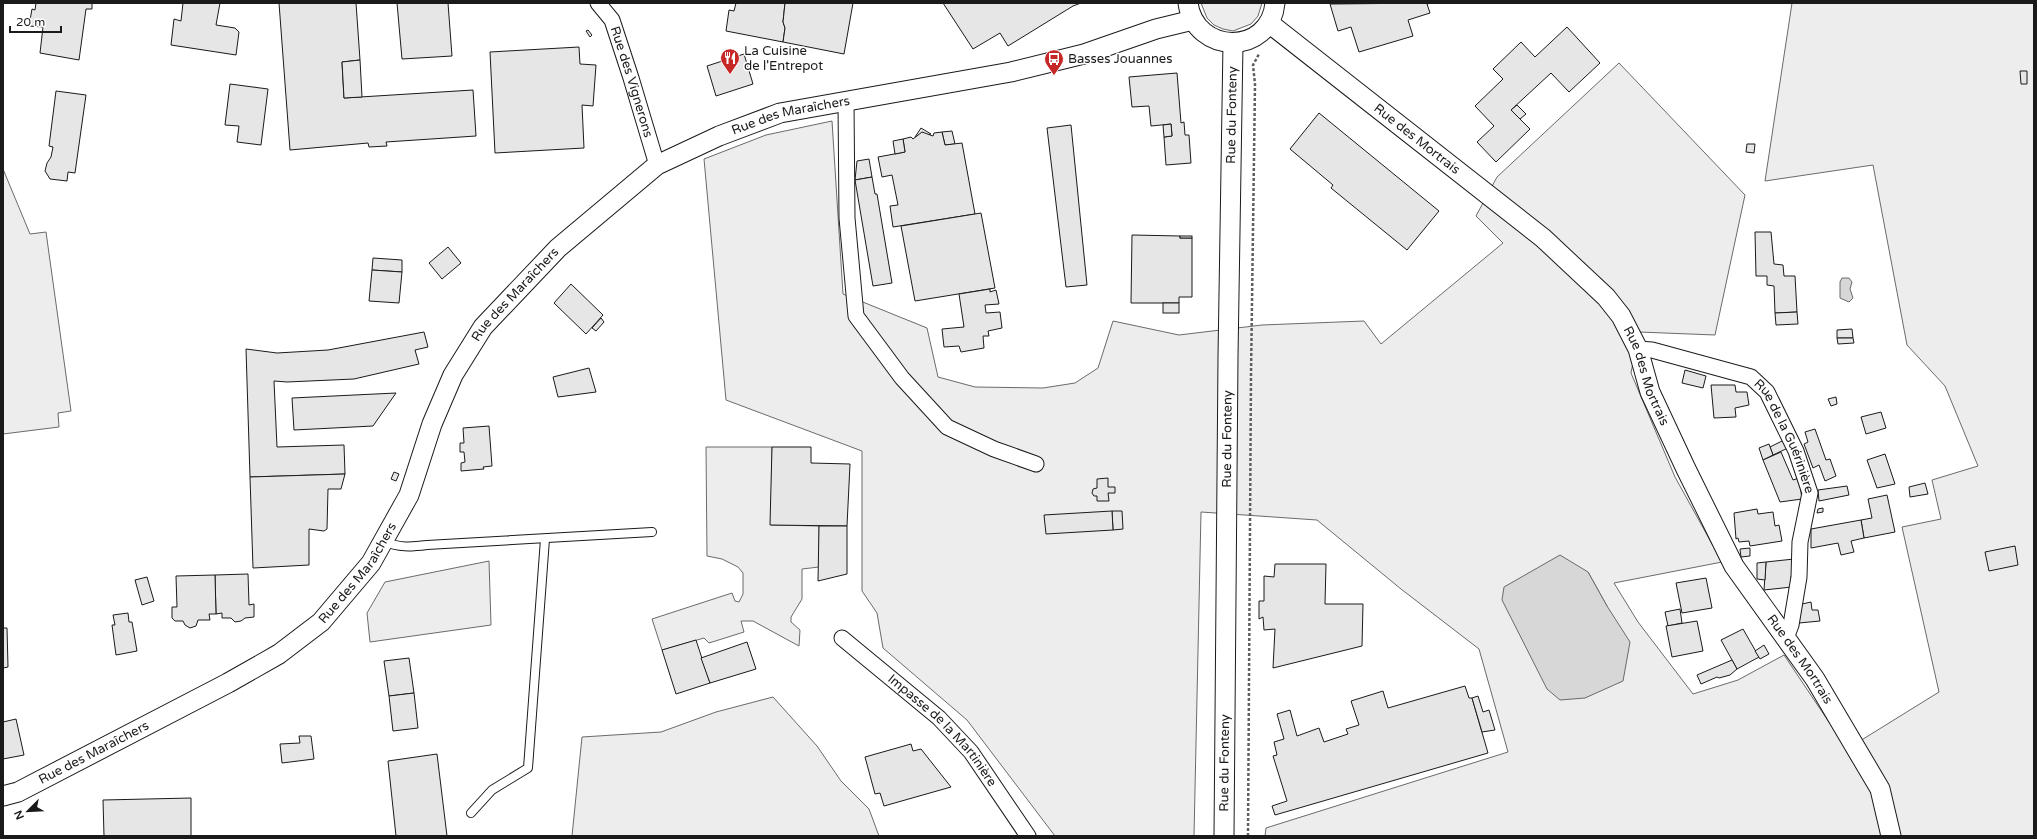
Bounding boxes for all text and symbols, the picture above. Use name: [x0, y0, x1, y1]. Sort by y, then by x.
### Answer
scale bar: [10, 8, 61, 34]
text: 20 m: [16, 15, 45, 29]
street label: Rue des Vignerons: [607, 24, 656, 139]
place label: La Cuisine de l'Entrepot: [744, 43, 823, 74]
restaurant icon: La Cuisine de l'Entrepot: [719, 47, 741, 75]
bus stop icon: Basses Jouannes: [1043, 48, 1065, 76]
place label: Basses Jouannes: [1068, 51, 1172, 67]
street label: Rue du Fonteny: [1223, 66, 1241, 164]
street label: Rue des Maraîchers: [729, 93, 851, 139]
street label: Rue des Mortrais: [1371, 100, 1463, 178]
street label: Rue des Maraîchers: [468, 244, 562, 344]
street label: Rue des Mortrais: [1620, 324, 1673, 428]
street label: Rue de la Guérinière: [1751, 376, 1818, 495]
street label: Rue du Fonteny: [1219, 390, 1236, 488]
street label: Rue des Maraîchers: [315, 520, 400, 627]
street label: Rue des Mortrais: [1763, 611, 1836, 707]
street label: Impasse de la Martinière: [884, 671, 1000, 790]
street label: Rue du Fonteny: [1216, 714, 1233, 812]
street label: Rue des Maraîchers: [36, 717, 152, 788]
north arrow: [8, 791, 48, 831]
text: N: [12, 808, 27, 822]

